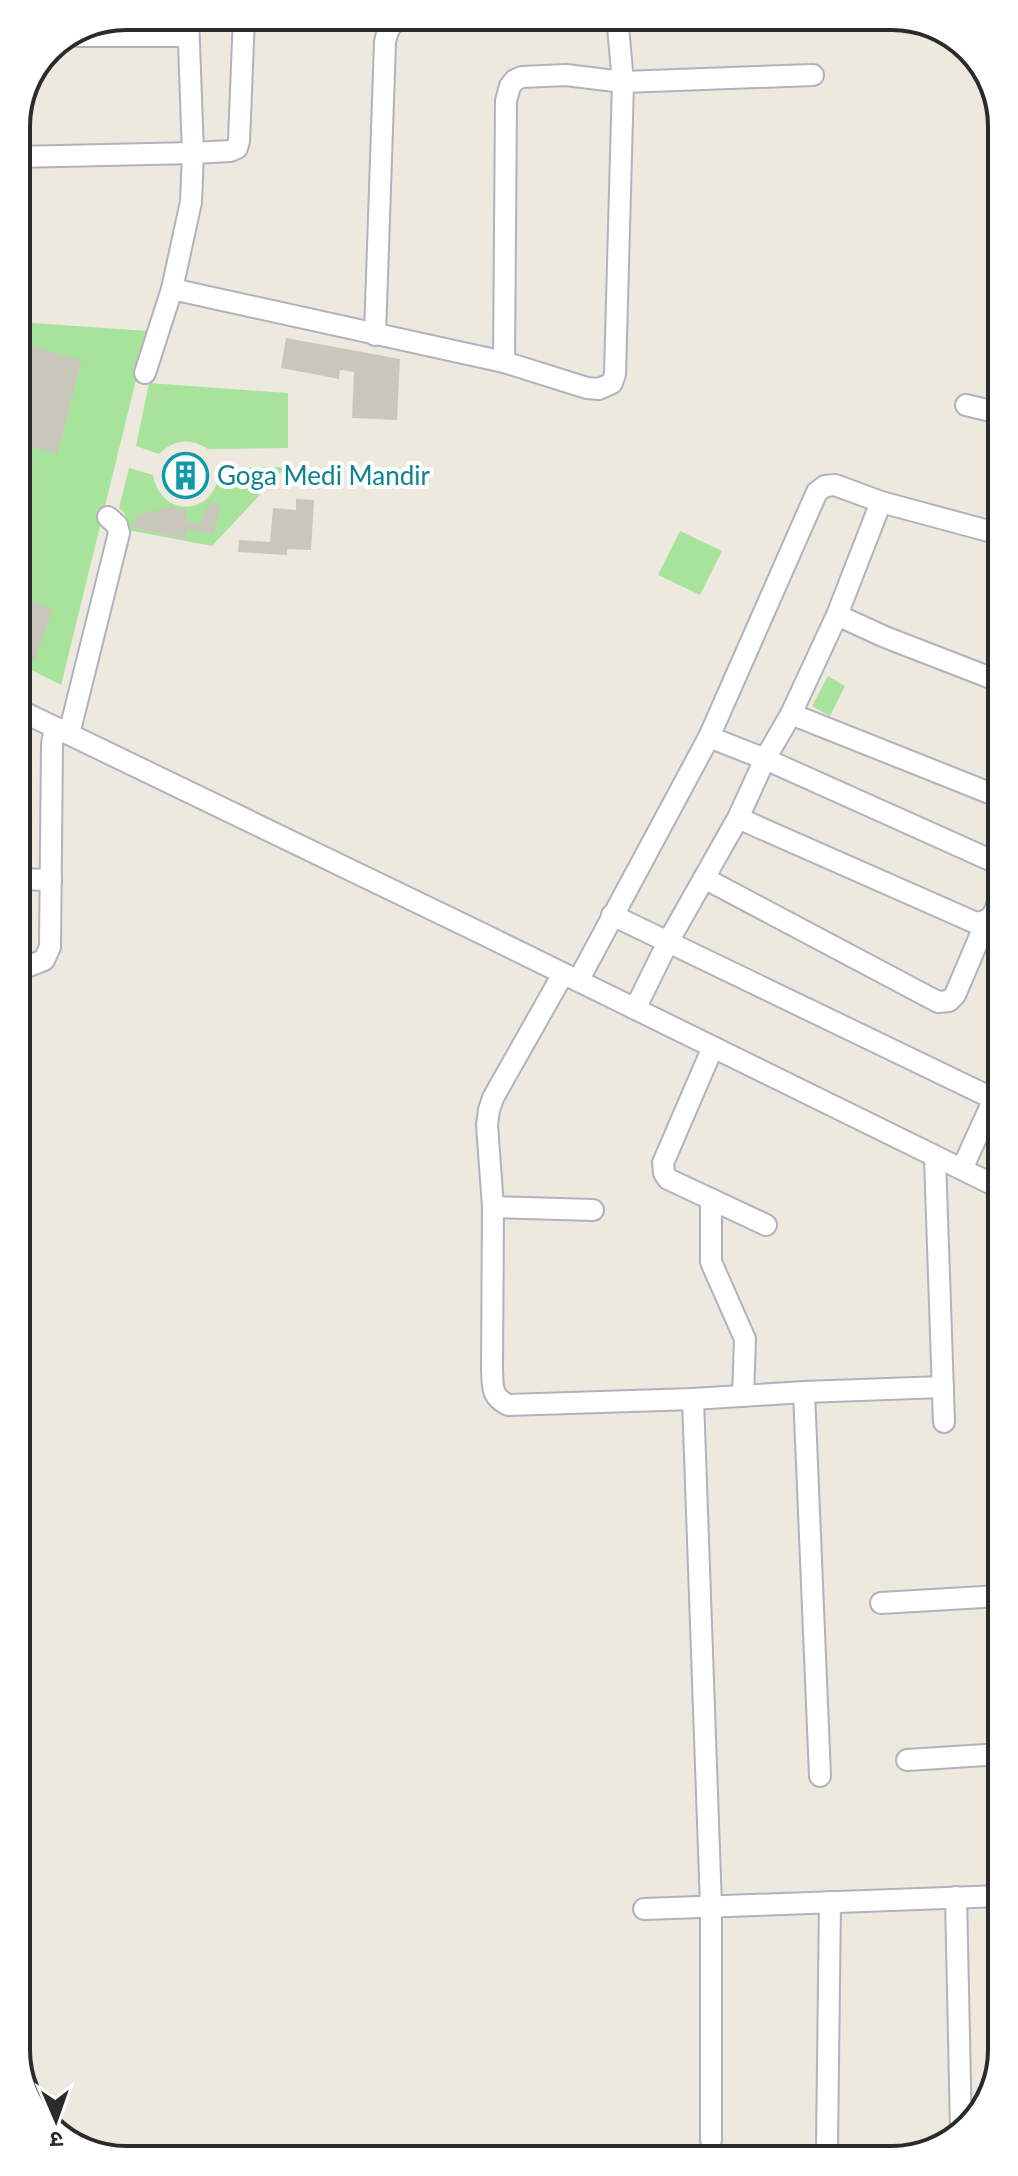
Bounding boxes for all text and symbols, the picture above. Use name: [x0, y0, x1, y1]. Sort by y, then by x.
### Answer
building icon: Goga Medi Mandir: [162, 451, 210, 499]
place label: Goga Medi Mandir: [217, 459, 431, 491]
north arrow: [16, 2080, 96, 2160]
text: उ: [49, 2127, 64, 2154]

